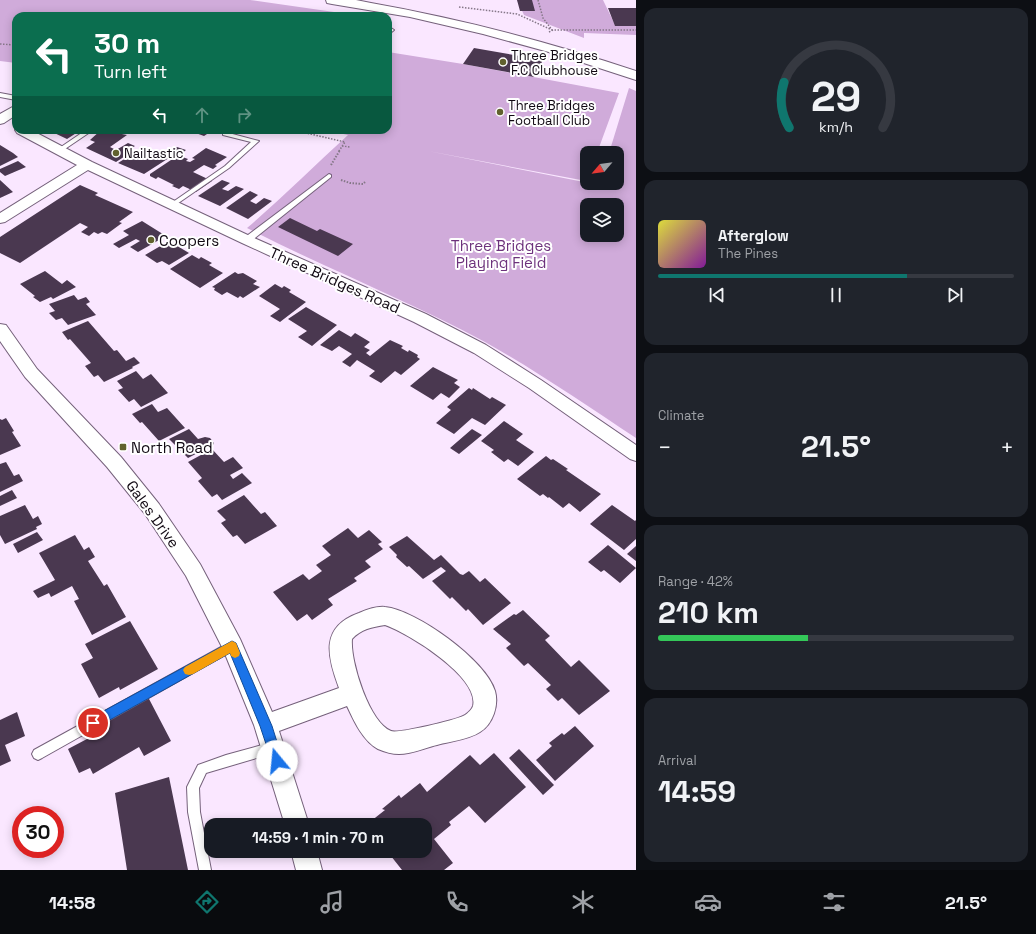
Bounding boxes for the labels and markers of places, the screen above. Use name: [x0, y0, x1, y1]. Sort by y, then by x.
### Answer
place label: Three Bridges F.C Clubhouse: [511, 47, 598, 79]
marker: Three Bridges F.C Clubhouse: [498, 57, 508, 67]
place label: Three Bridges Football Club: [508, 97, 595, 129]
marker: Three Bridges Football Club: [495, 107, 505, 117]
place label: Nailtastic: [124, 145, 184, 162]
marker: Nailtastic: [111, 148, 121, 158]
place label: Coopers: [159, 231, 219, 250]
marker: Coopers: [146, 235, 156, 245]
place label: North Road: [131, 438, 213, 457]
marker: North Road: [118, 442, 128, 452]
pin: [76, 706, 110, 740]

